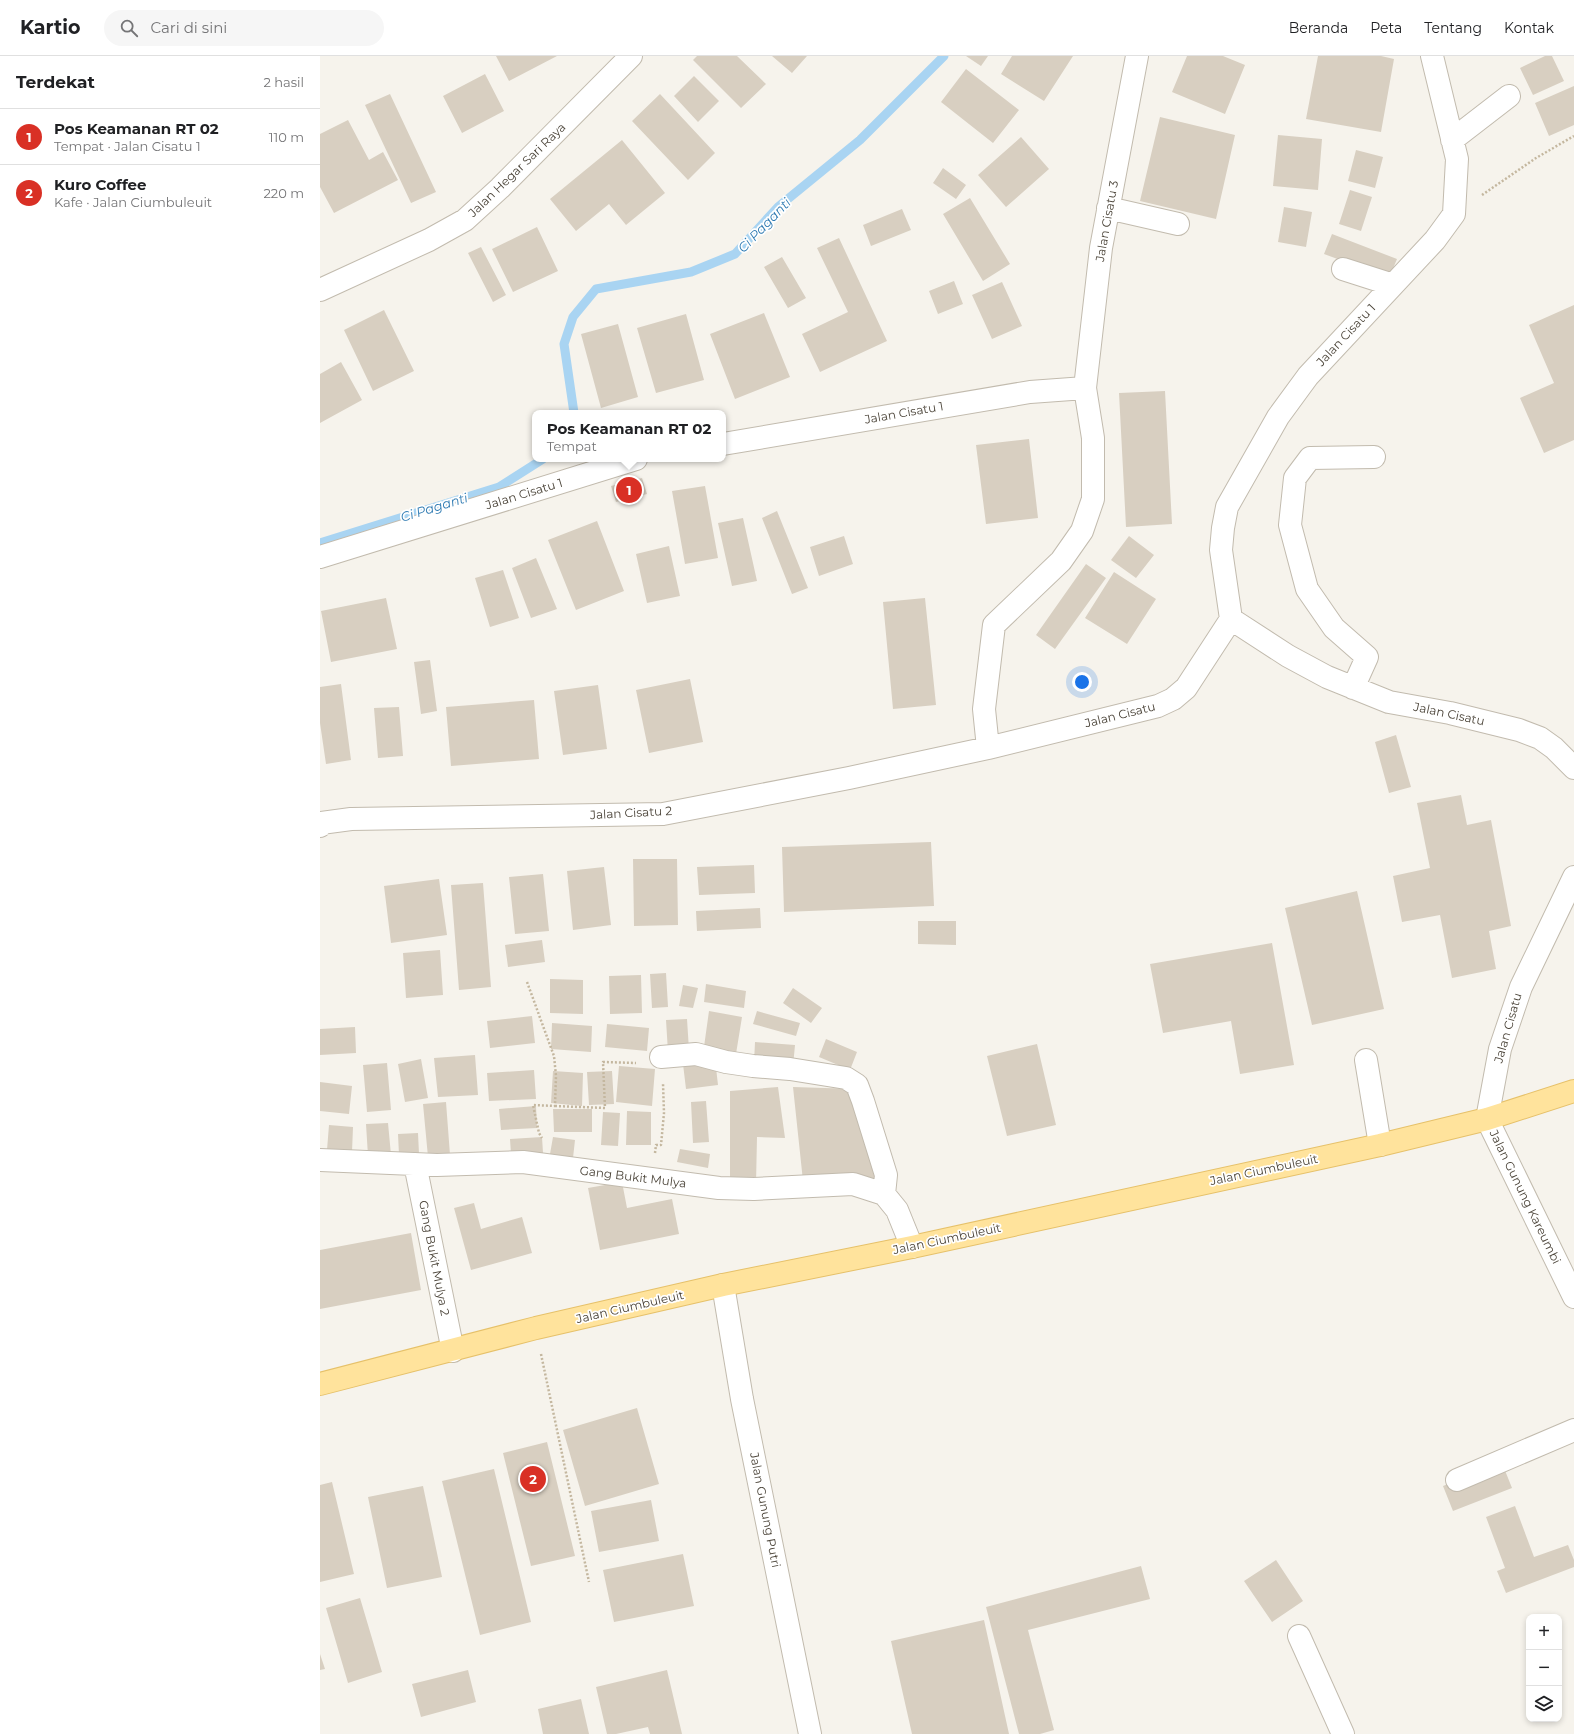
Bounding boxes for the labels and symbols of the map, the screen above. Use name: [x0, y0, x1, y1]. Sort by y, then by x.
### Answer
street label: Jalan Hegar Sari Raya: [464, 119, 568, 221]
street label: Jalan Cisatu 3: [1092, 179, 1121, 264]
water label: Ci Paganti: [734, 194, 794, 256]
street label: Jalan Cisatu 1: [1312, 300, 1378, 370]
street label: Jalan Cisatu 1: [862, 398, 944, 427]
street label: Jalan Cisatu 1: [483, 475, 564, 513]
pin: 1: [616, 475, 642, 505]
water label: Ci Paganti: [398, 489, 470, 525]
your location: [1072, 672, 1092, 692]
street label: Jalan Cisatu: [1082, 698, 1157, 731]
street label: Jalan Cisatu: [1411, 698, 1486, 728]
street label: Jalan Cisatu 2: [589, 803, 673, 822]
street label: Jalan Cisatu: [1490, 991, 1525, 1066]
street label: Jalan Gunung Kareumbi: [1486, 1126, 1564, 1266]
street label: Jalan Ciumbuleuit: [1208, 1151, 1319, 1188]
street label: Gang Bukit Mulya: [579, 1163, 687, 1190]
street label: Gang Bukit Mulya 2: [416, 1199, 453, 1317]
street label: Jalan Ciumbuleuit: [891, 1220, 1002, 1257]
street label: Jalan Ciumbuleuit: [574, 1287, 685, 1326]
street label: Jalan Gunung Putri: [747, 1450, 784, 1569]
pin: 2: [520, 1464, 546, 1494]

